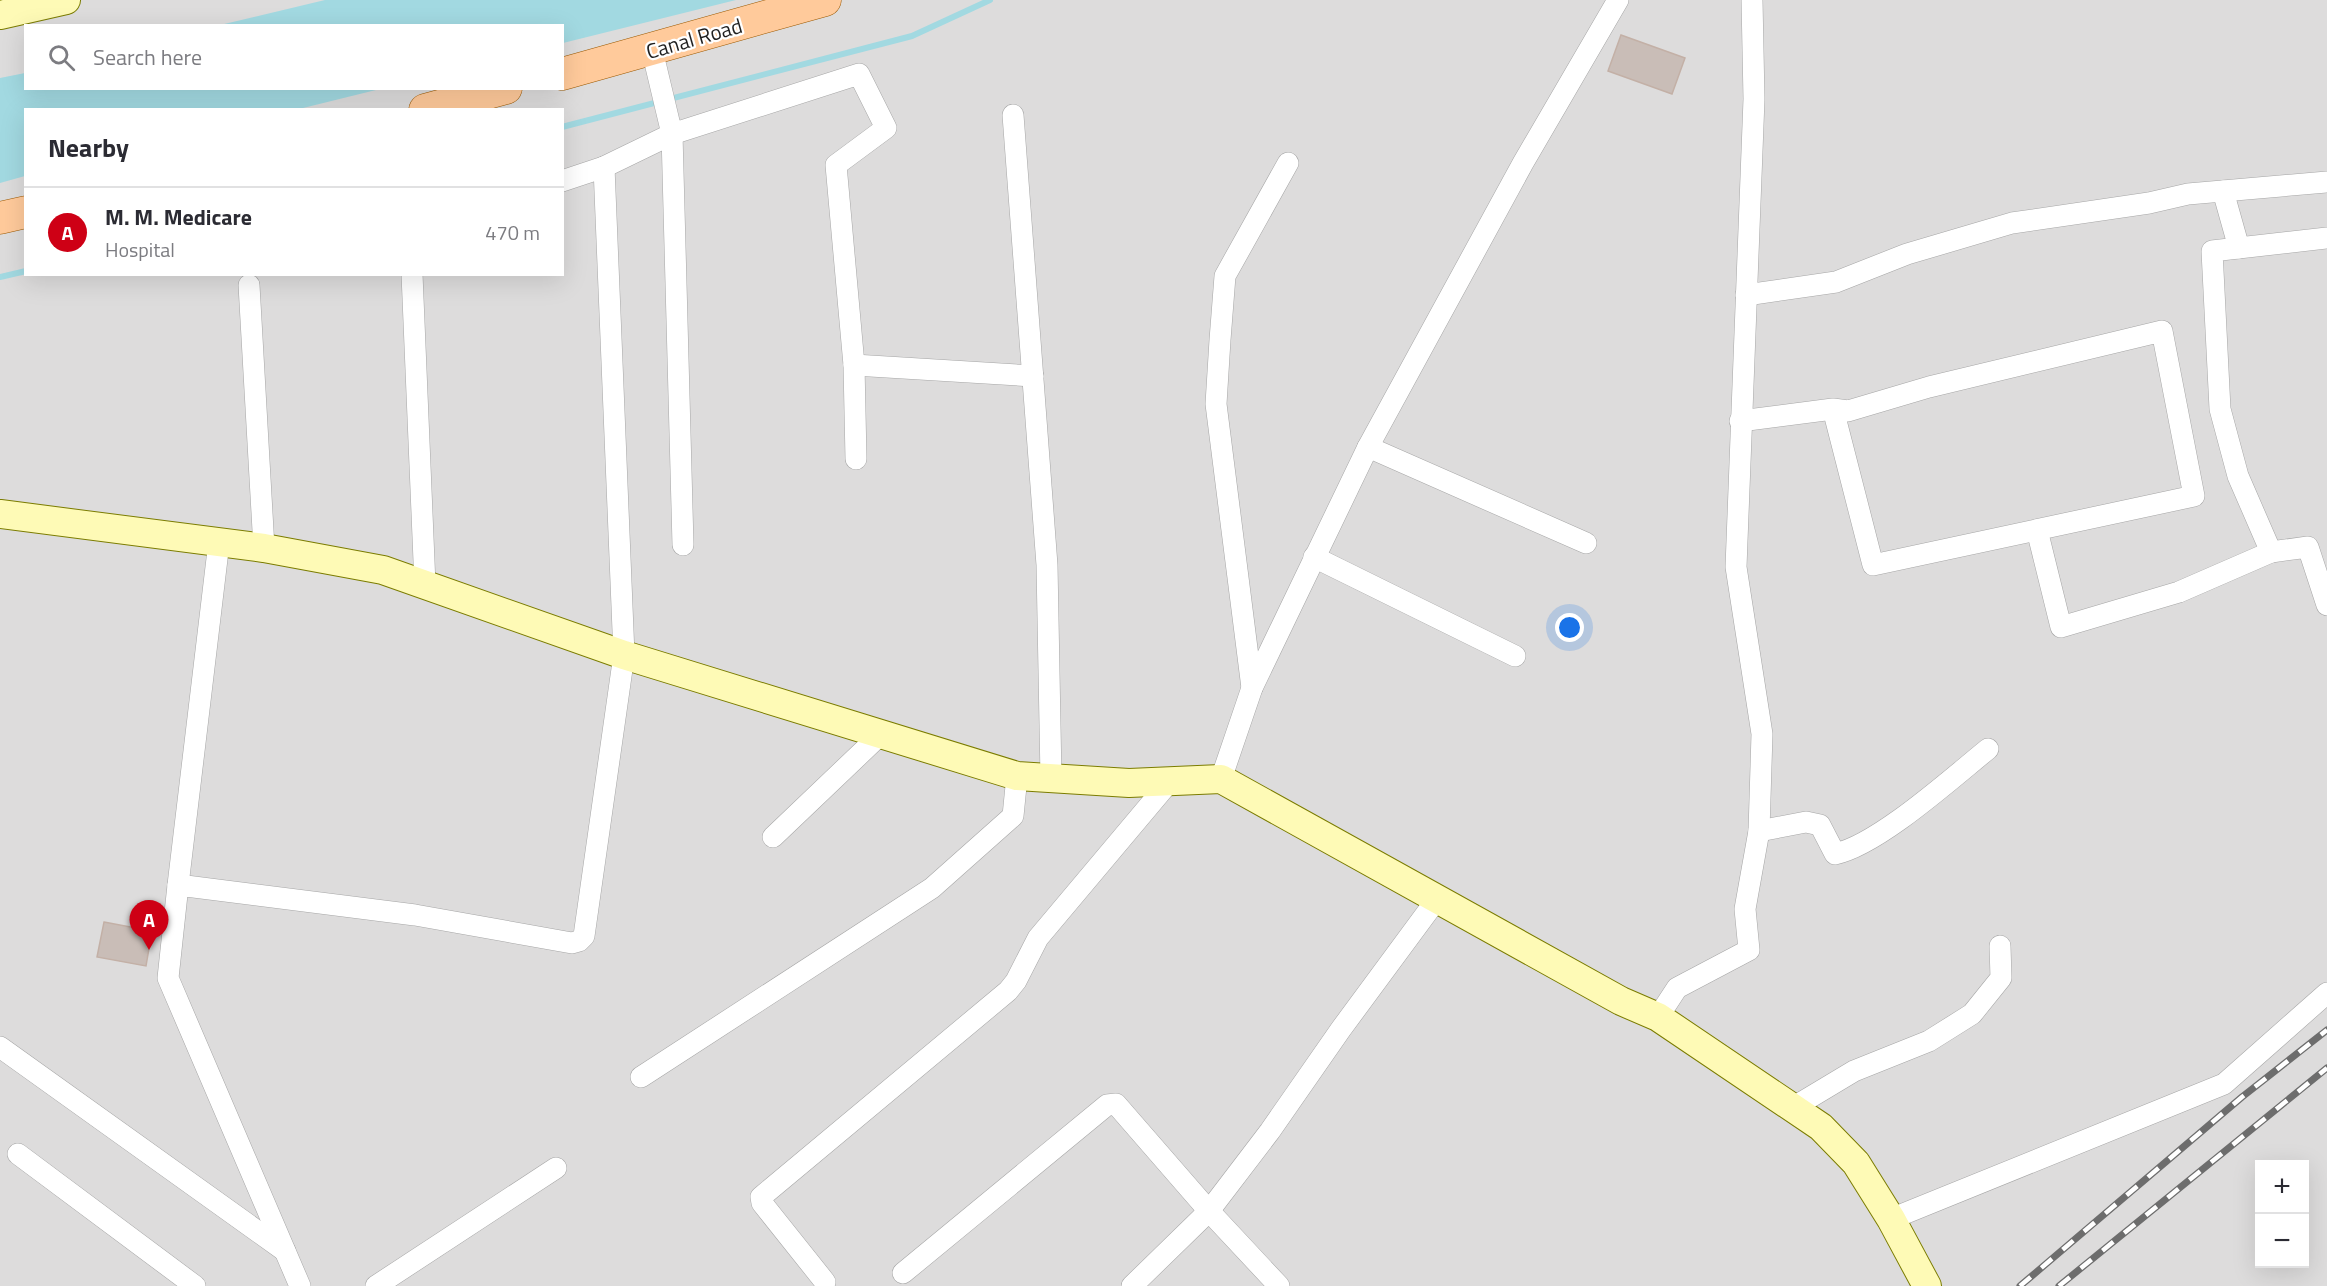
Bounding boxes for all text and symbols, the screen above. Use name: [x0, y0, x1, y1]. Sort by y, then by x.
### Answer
street label: Canal Road: [642, 9, 746, 67]
search box: [24, 24, 564, 90]
text: Search here: [93, 40, 202, 74]
icon: search: [45, 41, 78, 74]
text: Nearby: [48, 128, 129, 167]
text: M. M. Medicare: [105, 200, 252, 234]
text: A: [61, 217, 74, 248]
text: 470 m: [485, 217, 540, 248]
text: Hospital: [105, 234, 175, 265]
your location: [1555, 613, 1584, 642]
pin: A: [130, 900, 168, 950]
map controls: [2255, 1160, 2309, 1268]
button: +: [2255, 1160, 2309, 1214]
button: −: [2255, 1214, 2309, 1268]

